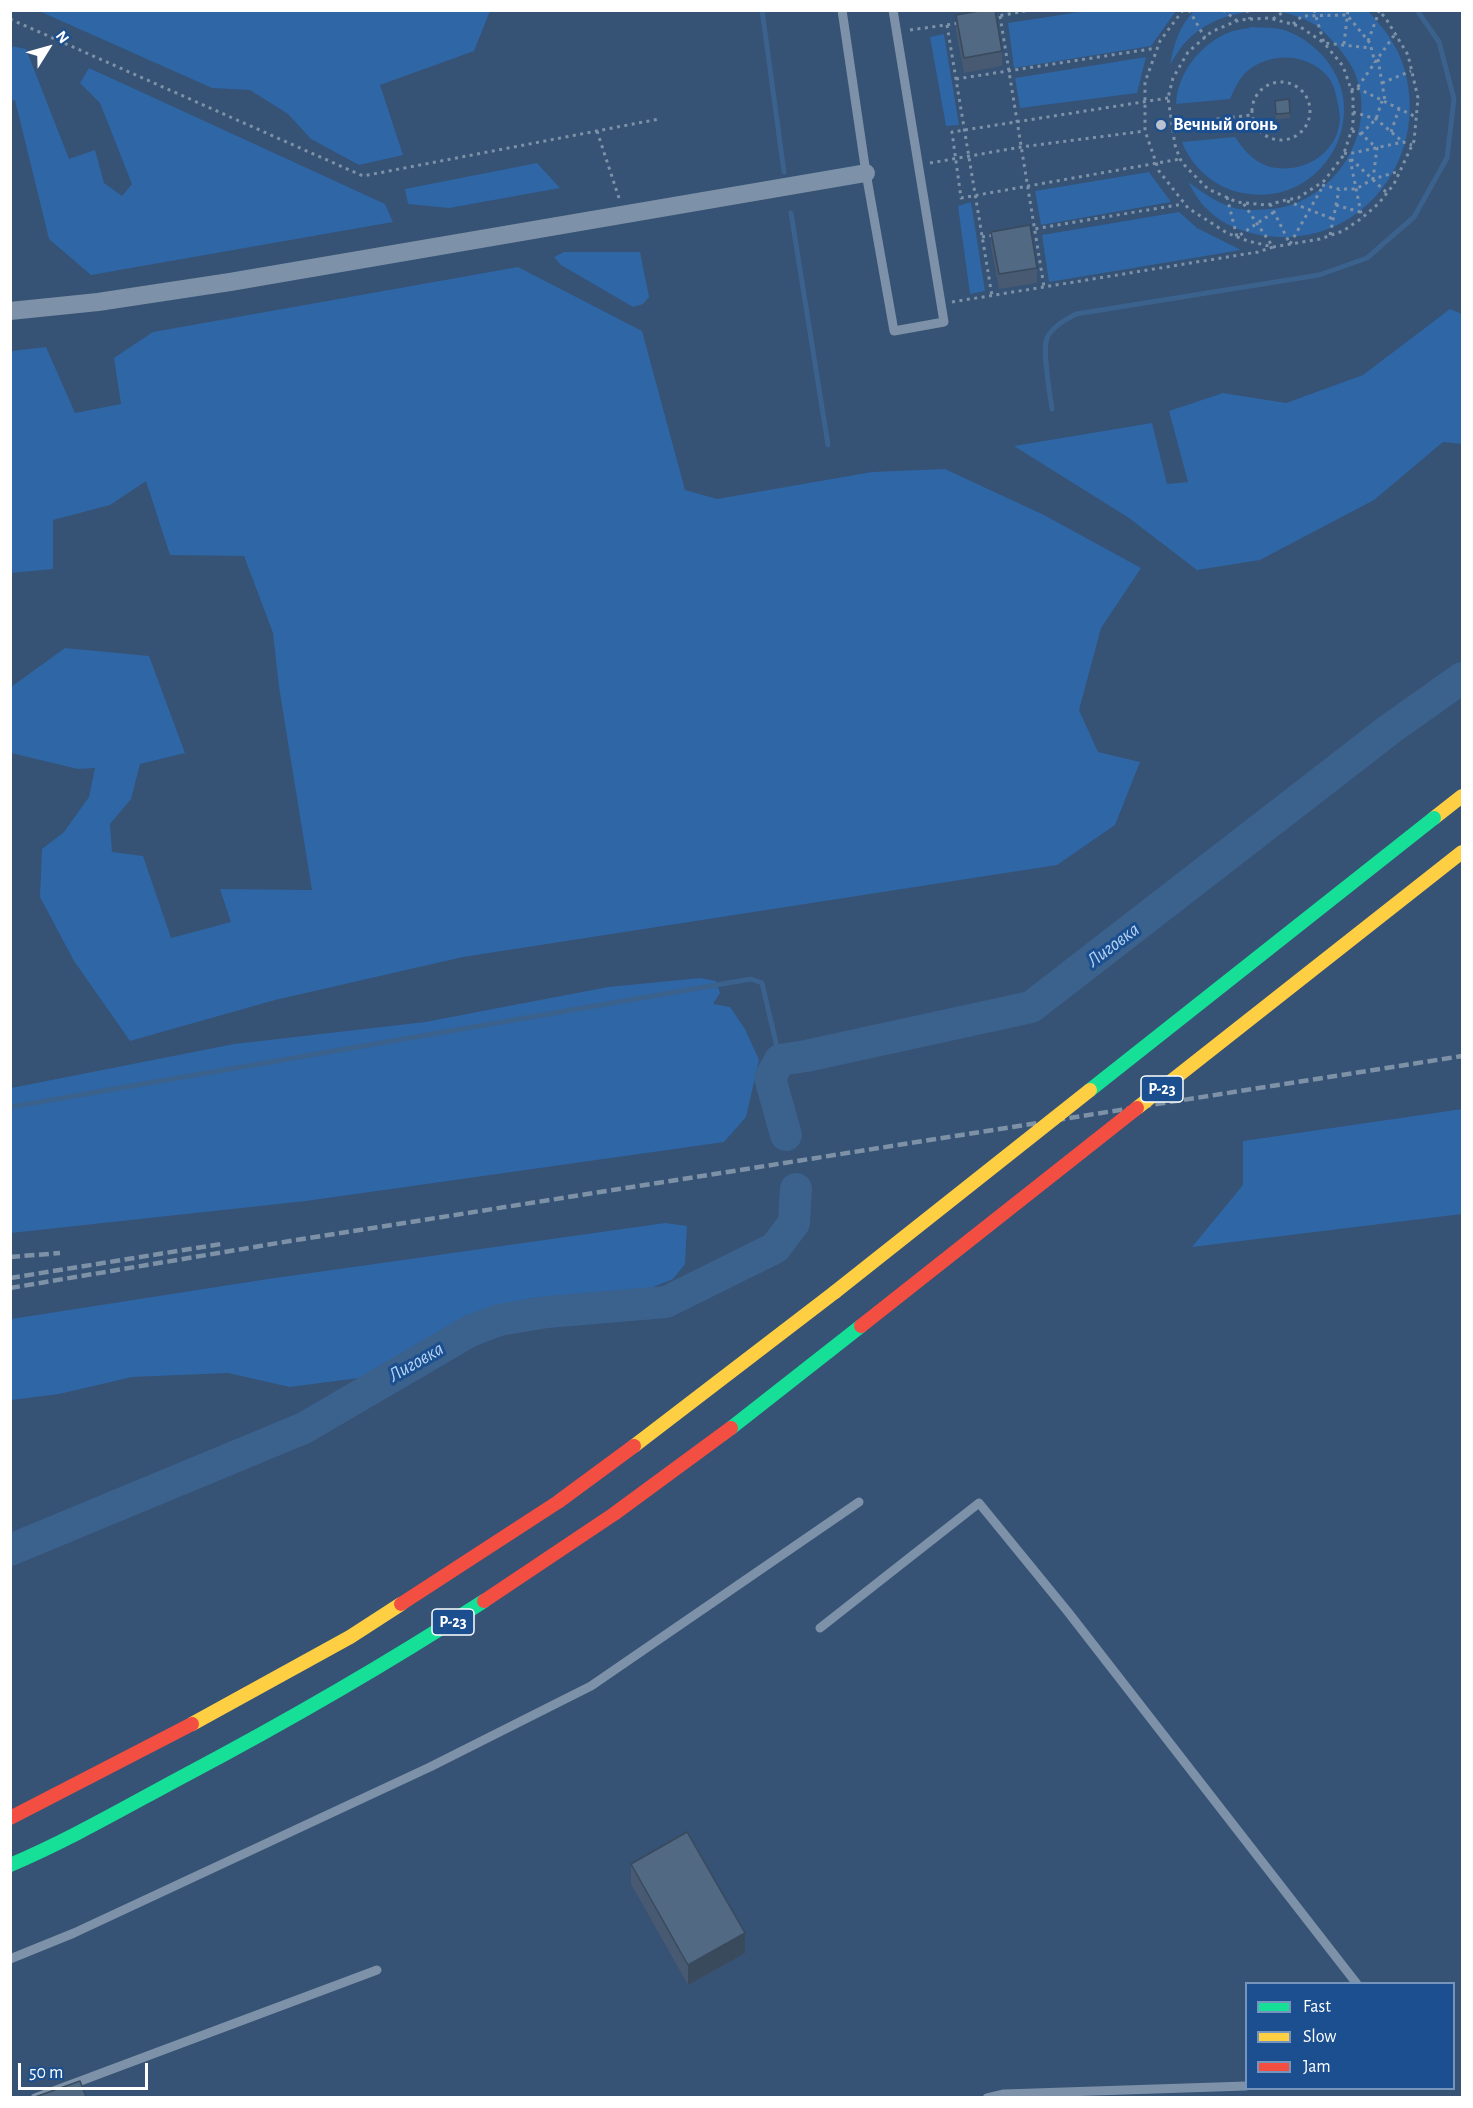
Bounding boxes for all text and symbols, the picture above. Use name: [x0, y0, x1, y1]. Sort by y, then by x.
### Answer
north arrow: [18, 18, 78, 78]
text: N: [53, 28, 72, 46]
place label: Вечный огонь: [1173, 114, 1277, 136]
marker: Вечный огонь: [1154, 118, 1168, 132]
water label: Лиговка: [1082, 917, 1144, 973]
road number: Р-23: [1141, 1076, 1183, 1102]
water label: Лиговка: [384, 1337, 448, 1387]
road number: Р-23: [432, 1609, 474, 1635]
legend: [1245, 1982, 1455, 2090]
text: Fast: [1303, 1998, 1331, 2016]
text: Slow: [1303, 2028, 1336, 2046]
scale bar: [21, 2051, 152, 2089]
text: Jam: [1303, 2058, 1331, 2076]
text: 50 m: [29, 2064, 63, 2082]

